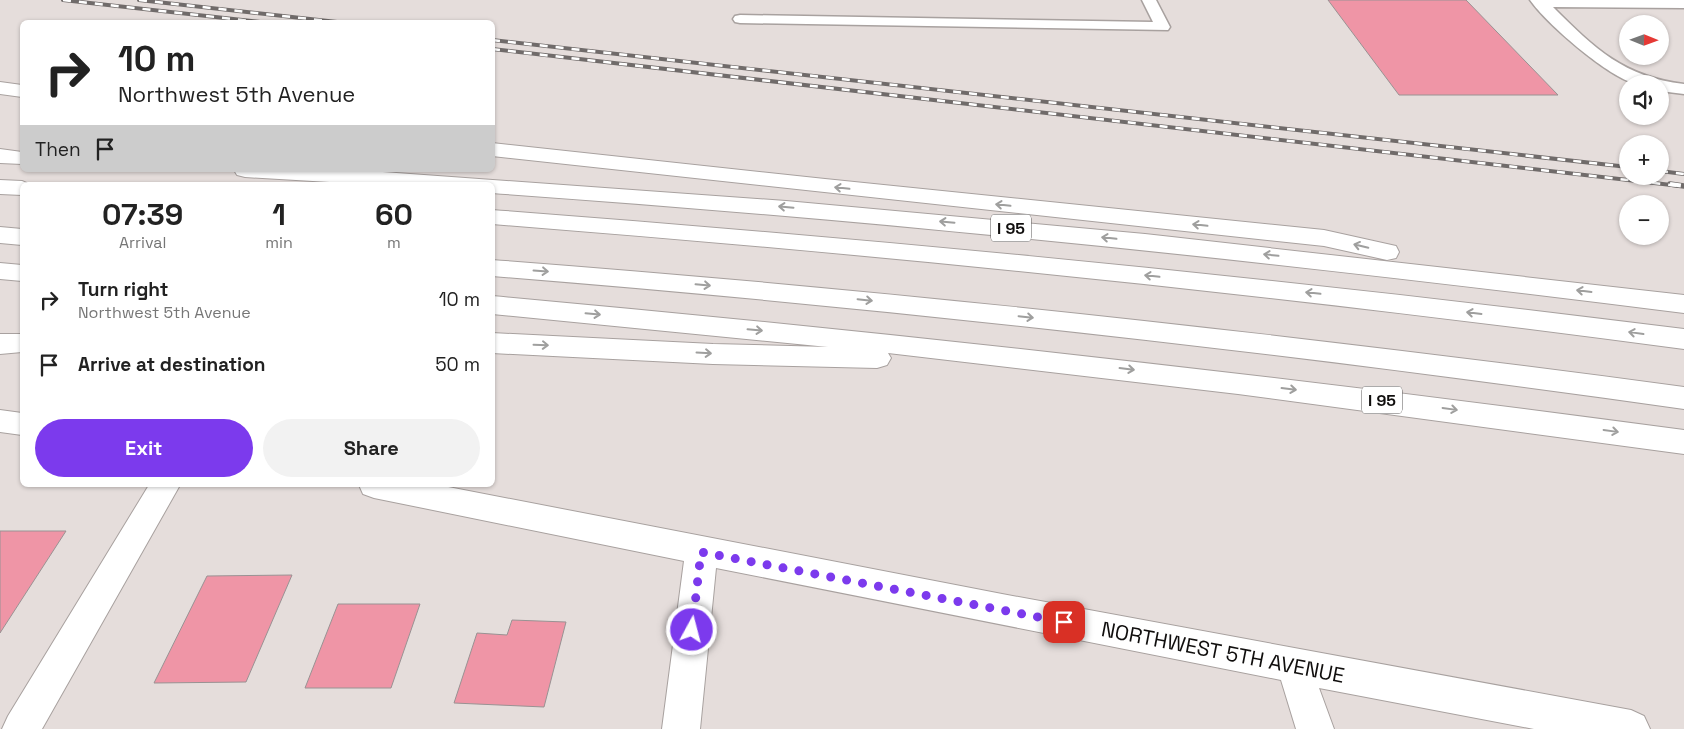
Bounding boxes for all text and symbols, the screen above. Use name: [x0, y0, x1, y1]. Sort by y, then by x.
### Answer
north arrow: [1619, 15, 1669, 65]
map controls: [1619, 15, 1669, 245]
text: 10 m: [118, 37, 195, 81]
icon: right: [35, 40, 100, 105]
button: sound: [1619, 75, 1669, 125]
text: Northwest 5th Avenue: [118, 80, 355, 108]
icon: arrive: [91, 135, 119, 163]
button: +: [1619, 135, 1669, 185]
text: Then: [35, 137, 81, 162]
one-way arrow: [834, 183, 850, 193]
text: 07:39: [102, 195, 183, 234]
text: 1: [272, 195, 286, 234]
text: 60: [375, 195, 413, 234]
button: −: [1619, 195, 1669, 245]
one-way arrow: [996, 200, 1012, 210]
one-way arrow: [778, 202, 794, 212]
road number: I 95: [991, 214, 1031, 242]
one-way arrow: [940, 217, 956, 227]
one-way arrow: [1192, 220, 1208, 230]
text: Arrival: [119, 232, 166, 253]
text: min: [265, 232, 293, 253]
text: m: [387, 232, 401, 253]
one-way arrow: [1101, 233, 1117, 242]
one-way arrow: [1353, 241, 1369, 250]
one-way arrow: [1263, 250, 1279, 260]
one-way arrow: [533, 267, 549, 276]
one-way arrow: [1144, 271, 1160, 280]
text: Turn right: [78, 277, 168, 302]
one-way arrow: [695, 280, 711, 290]
icon: right: [35, 286, 63, 314]
one-way arrow: [1576, 286, 1592, 296]
text: 10 m: [439, 287, 480, 312]
one-way arrow: [1305, 289, 1321, 298]
one-way arrow: [857, 295, 873, 305]
text: Northwest 5th Avenue: [78, 302, 251, 323]
one-way arrow: [1467, 308, 1483, 318]
one-way arrow: [585, 309, 601, 319]
one-way arrow: [1018, 312, 1034, 322]
one-way arrow: [747, 325, 763, 334]
one-way arrow: [1628, 328, 1644, 338]
one-way arrow: [533, 340, 549, 349]
one-way arrow: [695, 348, 711, 357]
icon: arrive: [35, 351, 63, 379]
text: Arrive at destination: [78, 352, 266, 377]
text: 50 m: [435, 352, 480, 377]
one-way arrow: [1119, 364, 1135, 374]
one-way arrow: [1280, 384, 1296, 394]
road number: I 95: [1362, 386, 1402, 414]
one-way arrow: [1441, 405, 1457, 415]
button: Exit: [35, 419, 253, 477]
button: Share: [263, 419, 480, 477]
one-way arrow: [1602, 427, 1618, 437]
pin: [1043, 601, 1085, 643]
position arrow: [665, 603, 717, 655]
icon: arrive: [1050, 608, 1078, 636]
street label: NORTHWEST 5TH AVENUE: [1099, 615, 1347, 689]

